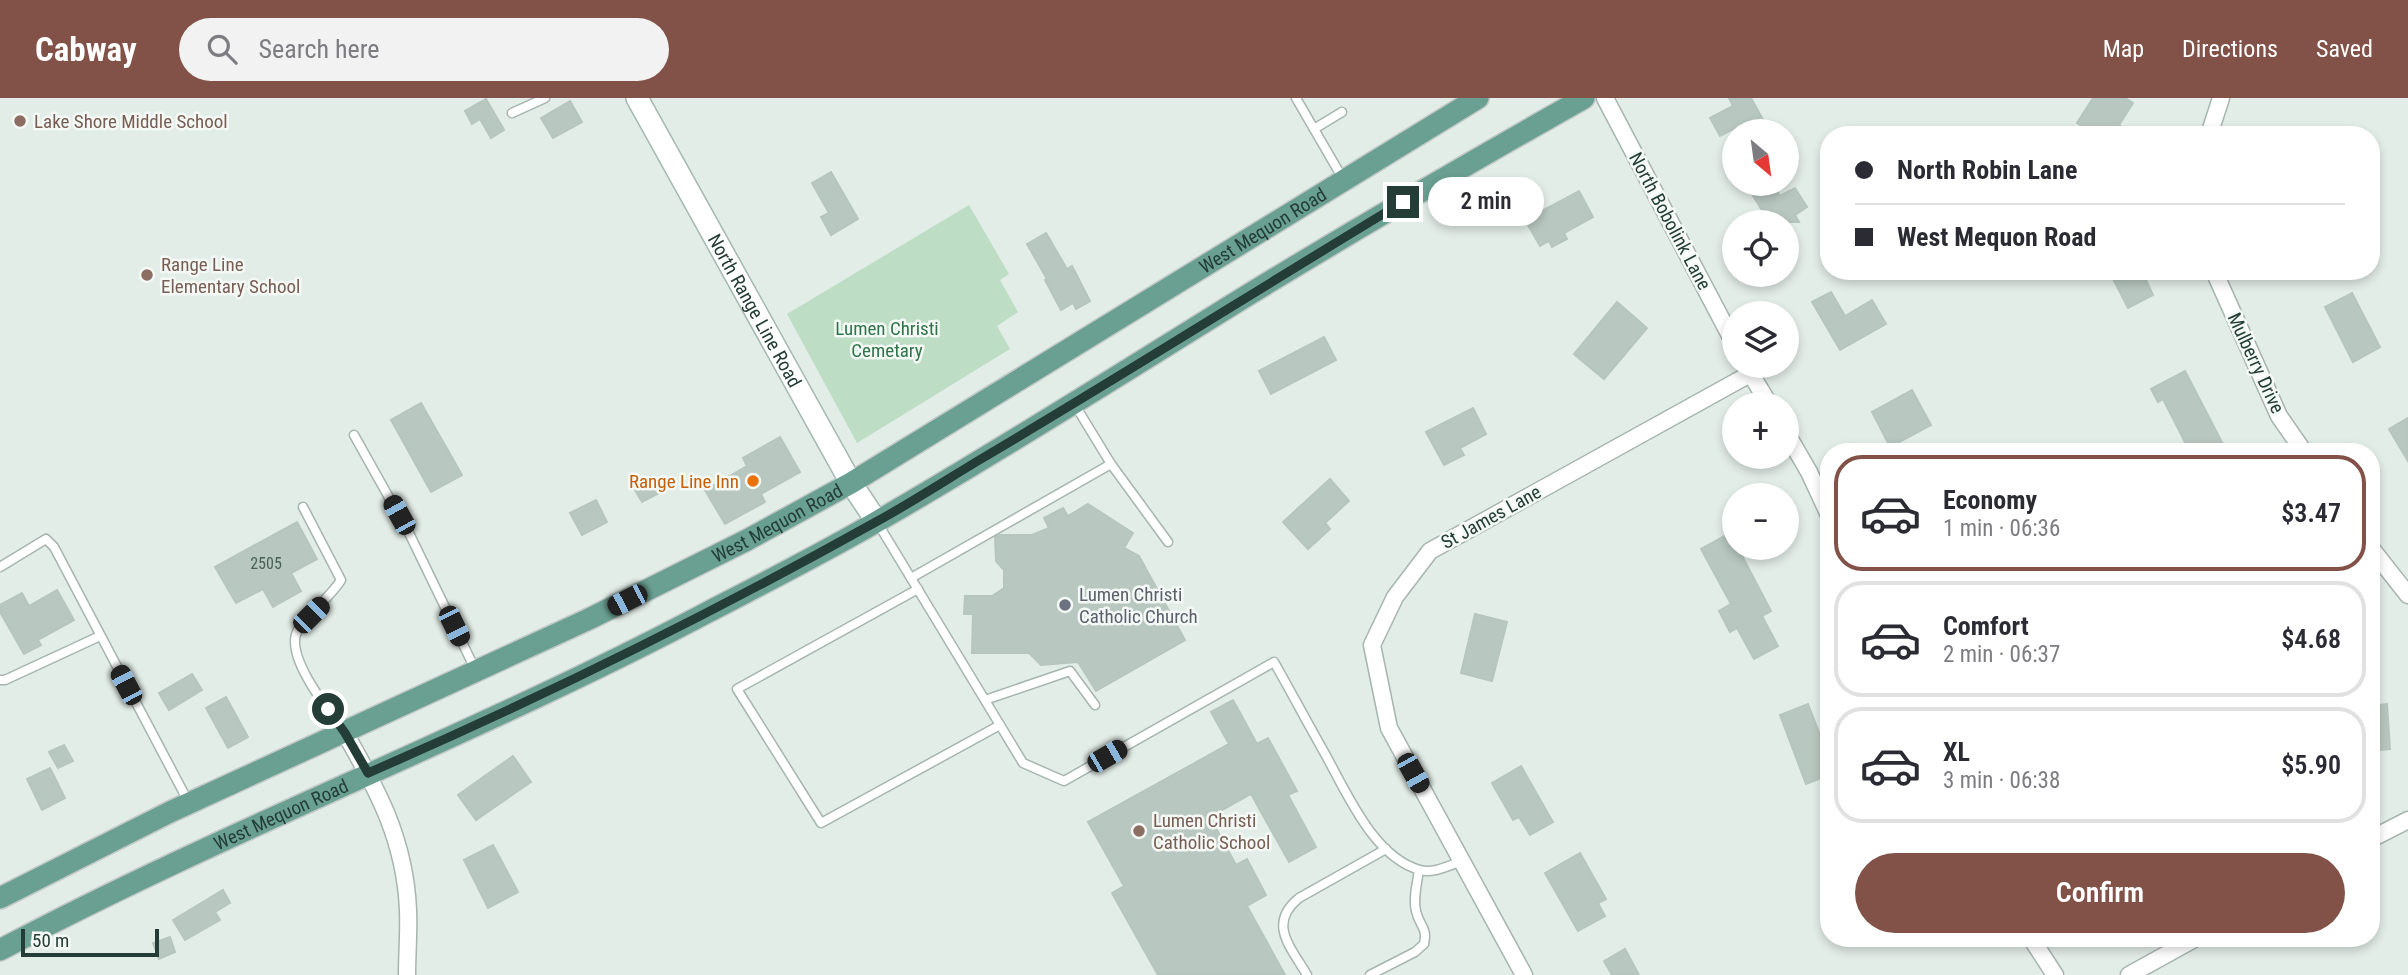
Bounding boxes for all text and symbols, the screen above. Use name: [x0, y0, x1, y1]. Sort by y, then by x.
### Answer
search box: [179, 18, 669, 81]
text: Cabway: [35, 30, 137, 69]
icon: search: [203, 30, 241, 68]
text: Search here: [259, 34, 380, 64]
text: Map: [2103, 35, 2144, 63]
text: Directions: [2182, 35, 2278, 63]
text: Saved: [2316, 35, 2373, 63]
place label: Lake Shore Middle School: [34, 110, 228, 133]
marker: Lake Shore Middle School: [12, 113, 28, 129]
north arrow: [1722, 119, 1799, 196]
map controls: [1722, 119, 1799, 560]
street label: North Bobolink Lane: [1624, 148, 1716, 294]
text: North Robin Lane: [1897, 155, 2077, 185]
callout: 2 min: [1428, 178, 1543, 226]
street label: West Mequon Road: [1195, 183, 1330, 278]
route end: [1387, 186, 1419, 218]
text: 2 min: [1461, 188, 1511, 215]
button: locate: [1722, 210, 1799, 287]
text: West Mequon Road: [1897, 222, 2096, 252]
street label: North Range Line Road: [703, 230, 807, 391]
place label: Range Line Elementary School: [161, 253, 300, 298]
marker: Range Line Elementary School: [139, 267, 155, 283]
button: layers: [1722, 301, 1799, 378]
street label: Mulberry Drive: [2223, 309, 2289, 417]
park label: Lumen Christi Cemetary: [835, 317, 939, 362]
button: +: [1722, 392, 1799, 469]
place label: Range Line Inn: [629, 470, 739, 493]
marker: Range Line Inn: [745, 473, 761, 489]
street label: West Mequon Road: [708, 478, 846, 567]
street label: St James Lane: [1437, 480, 1545, 554]
icon: car: [1859, 482, 1922, 545]
button: −: [1722, 483, 1799, 560]
text: Economy: [1943, 485, 2037, 515]
car: [380, 492, 419, 538]
text: $3.47: [2281, 498, 2341, 528]
text: 1 min · 06:36: [1943, 515, 2060, 542]
house number: 2505: [250, 554, 282, 573]
car: [604, 581, 651, 619]
place label: Lumen Christi Catholic Church: [1079, 583, 1198, 628]
car: [289, 593, 334, 637]
marker: Lumen Christi Catholic Church: [1057, 597, 1073, 613]
car: [436, 603, 473, 649]
icon: car: [1859, 608, 1922, 671]
text: Comfort: [1943, 611, 2029, 641]
text: $4.68: [2281, 624, 2341, 654]
text: 2 min · 06:37: [1943, 641, 2060, 668]
car: [107, 662, 146, 708]
route start: [312, 693, 344, 725]
icon: car: [1859, 734, 1922, 797]
car: [1084, 736, 1131, 776]
text: XL: [1943, 737, 1970, 767]
car: [1394, 750, 1433, 796]
text: $5.90: [2281, 750, 2341, 780]
text: 3 min · 06:38: [1943, 767, 2060, 794]
street label: West Mequon Road: [210, 774, 352, 855]
place label: Lumen Christi Catholic School: [1153, 809, 1270, 854]
marker: Lumen Christi Catholic School: [1131, 823, 1147, 839]
button: Confirm: [1855, 853, 2345, 933]
scale bar: [21, 926, 159, 958]
text: 50 m: [32, 929, 69, 952]

